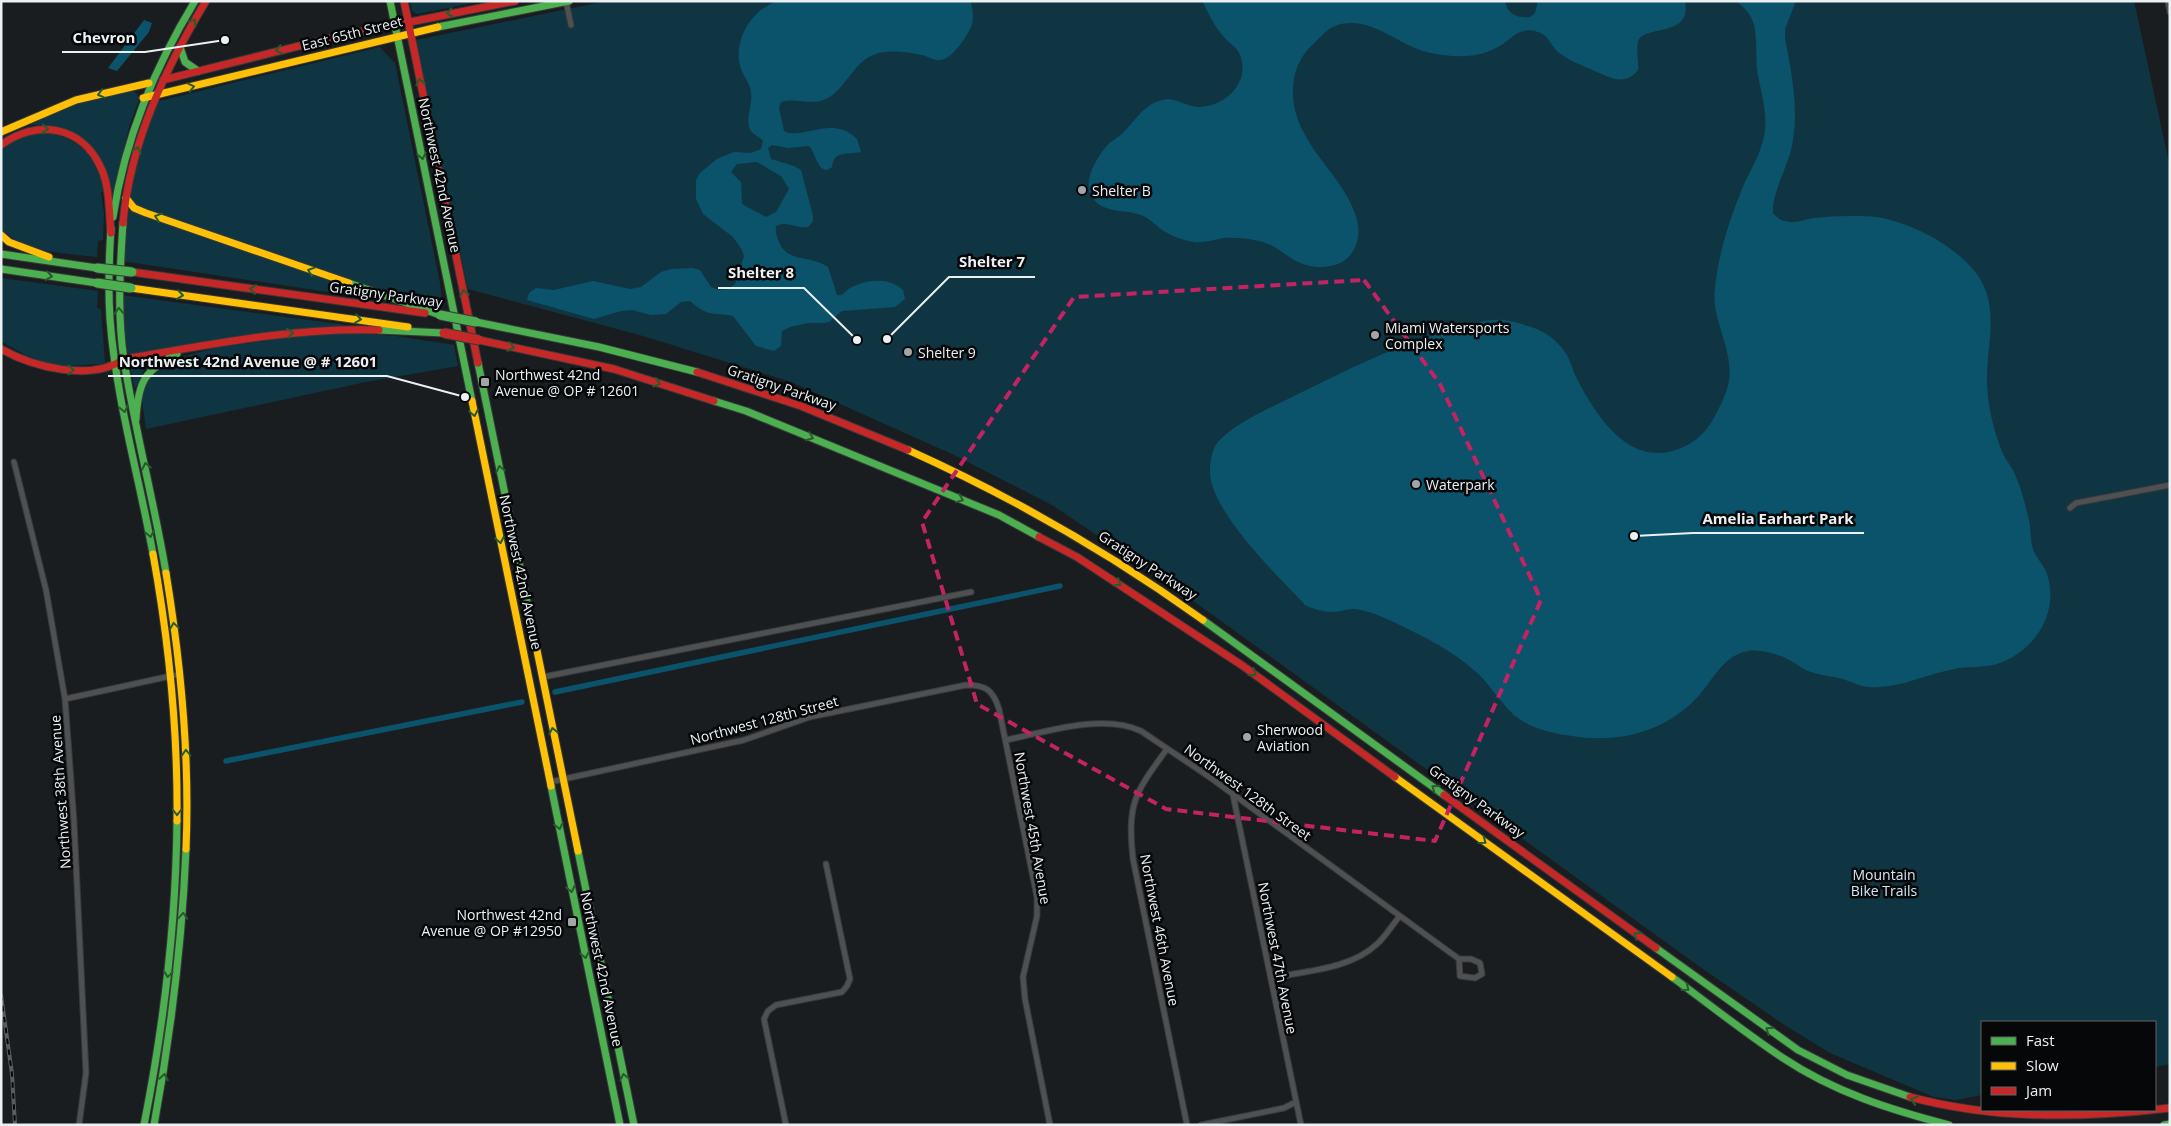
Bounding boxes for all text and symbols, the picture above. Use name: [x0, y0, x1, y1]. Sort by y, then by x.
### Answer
one-way arrow: [446, 8, 455, 18]
street label: East 65th Street: [300, 11, 404, 55]
one-way arrow: [186, 19, 196, 28]
callout: Chevron: [62, 22, 145, 52]
text: Chevron: [73, 27, 135, 47]
one-way arrow: [274, 44, 283, 55]
one-way arrow: [416, 78, 426, 87]
one-way arrow: [186, 82, 195, 93]
one-way arrow: [97, 88, 106, 99]
street label: Northwest 42nd Avenue: [414, 96, 466, 254]
one-way arrow: [42, 124, 50, 135]
one-way arrow: [131, 145, 142, 154]
one-way arrow: [416, 152, 426, 161]
place label: Shelter B: [1092, 181, 1151, 200]
marker: Shelter B: [1076, 184, 1088, 196]
one-way arrow: [154, 213, 162, 223]
callout: Shelter 7: [949, 247, 1035, 277]
text: Shelter 7: [959, 251, 1026, 271]
callout: Shelter 8: [718, 258, 804, 288]
text: Shelter 8: [728, 262, 795, 282]
one-way arrow: [307, 267, 316, 277]
one-way arrow: [45, 270, 53, 281]
street label: Gratigny Parkway: [328, 277, 445, 311]
one-way arrow: [249, 285, 257, 295]
one-way arrow: [175, 289, 184, 299]
one-way arrow: [459, 289, 469, 297]
one-way arrow: [114, 306, 125, 314]
one-way arrow: [354, 313, 362, 324]
place label: Miami Watersports Complex: [1385, 318, 1510, 353]
one-way arrow: [286, 328, 294, 339]
marker: Miami Watersports Complex: [1369, 329, 1381, 341]
one-way arrow: [506, 341, 515, 352]
place label: Shelter 9: [918, 343, 976, 362]
callout: Northwest 42nd Avenue @ # 12601: [108, 346, 387, 376]
marker: Shelter 9: [902, 346, 914, 358]
text: Northwest 42nd Avenue @ # 12601: [119, 351, 377, 371]
street label: Gratigny Parkway: [725, 359, 840, 415]
one-way arrow: [68, 365, 76, 375]
place label: Northwest 42nd Avenue @ OP # 12601: [495, 365, 639, 400]
marker: Northwest 42nd Avenue @ OP # 12601: [479, 376, 491, 388]
one-way arrow: [652, 377, 661, 387]
one-way arrow: [118, 405, 129, 414]
one-way arrow: [469, 409, 479, 418]
one-way arrow: [805, 431, 814, 441]
one-way arrow: [141, 462, 152, 470]
one-way arrow: [495, 465, 506, 474]
place label: Waterpark: [1426, 475, 1495, 494]
marker: Waterpark: [1410, 478, 1422, 490]
street label: Northwest 42nd Avenue: [495, 493, 547, 651]
one-way arrow: [956, 493, 964, 503]
callout: Amelia Earhart Park: [1693, 503, 1864, 533]
text: Amelia Earhart Park: [1702, 508, 1854, 528]
street label: Gratigny Parkway: [1095, 526, 1202, 605]
one-way arrow: [144, 530, 154, 539]
one-way arrow: [494, 535, 505, 544]
one-way arrow: [1112, 577, 1121, 587]
one-way arrow: [170, 622, 180, 630]
one-way arrow: [1247, 667, 1257, 676]
street label: Northwest 128th Street: [688, 691, 840, 749]
street label: Northwest 38th Avenue: [45, 714, 75, 870]
place label: Sherwood Aviation: [1257, 720, 1323, 755]
one-way arrow: [549, 727, 559, 736]
marker: Sherwood Aviation: [1241, 731, 1253, 743]
street label: Northwest 128th Street: [1181, 739, 1315, 845]
one-way arrow: [180, 749, 191, 757]
street label: Northwest 45th Avenue: [1010, 750, 1056, 906]
street label: Gratigny Parkway: [1425, 760, 1529, 843]
one-way arrow: [1432, 785, 1441, 793]
one-way arrow: [172, 808, 182, 816]
one-way arrow: [553, 821, 563, 830]
one-way arrow: [1477, 835, 1487, 844]
street label: Northwest 46th Avenue: [1136, 852, 1184, 1008]
park label: Mountain Bike Trails: [1851, 865, 1918, 900]
street label: Northwest 47th Avenue: [1254, 880, 1302, 1036]
one-way arrow: [566, 884, 576, 893]
street label: Northwest 42nd Avenue: [576, 890, 628, 1048]
place label: Northwest 42nd Avenue @ OP #12950: [421, 905, 562, 940]
one-way arrow: [178, 911, 189, 919]
marker: Northwest 42nd Avenue @ OP #12950: [566, 916, 578, 928]
one-way arrow: [1633, 932, 1643, 941]
one-way arrow: [579, 950, 590, 959]
one-way arrow: [163, 970, 174, 978]
one-way arrow: [1680, 982, 1689, 991]
legend: [1981, 1021, 2156, 1111]
one-way arrow: [1765, 1027, 1775, 1036]
text: Fast: [2026, 1030, 2055, 1050]
text: Slow: [2026, 1055, 2059, 1075]
one-way arrow: [158, 1073, 168, 1081]
one-way arrow: [620, 1073, 630, 1081]
text: Jam: [2024, 1080, 2052, 1100]
one-way arrow: [1911, 1096, 1919, 1106]

